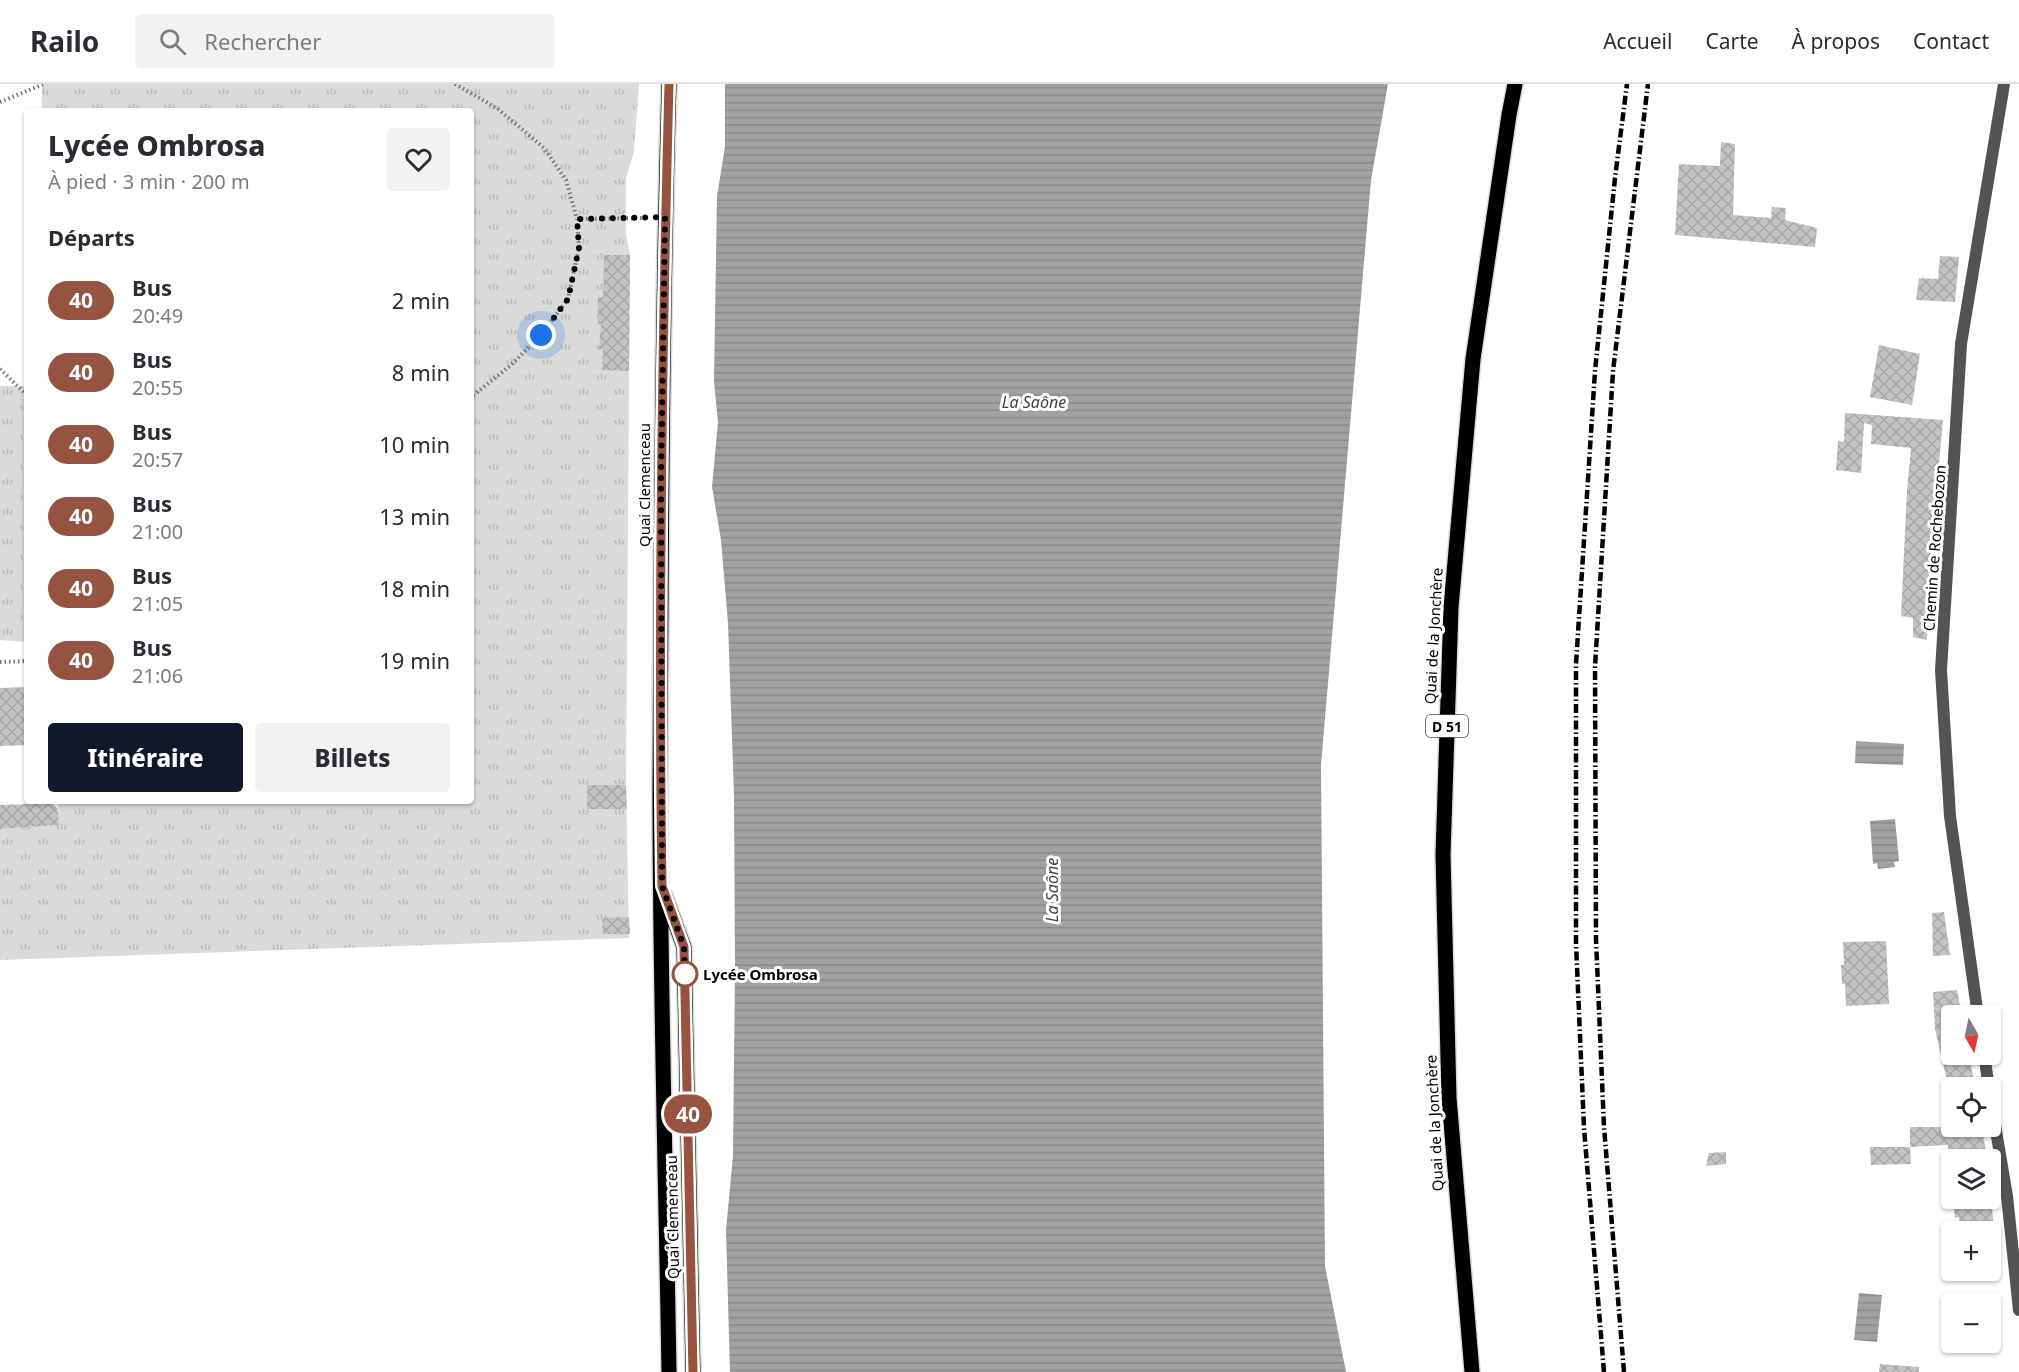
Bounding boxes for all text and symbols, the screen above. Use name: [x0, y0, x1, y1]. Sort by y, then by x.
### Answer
search box: [135, 14, 555, 68]
text: Railo: [30, 22, 99, 60]
icon: search: [156, 25, 189, 58]
text: Rechercher: [204, 26, 321, 56]
text: Accueil: [1603, 27, 1672, 55]
text: Carte: [1705, 27, 1759, 55]
text: À propos: [1792, 27, 1880, 55]
text: Contact: [1913, 27, 1989, 55]
text: Lycée Ombrosa: [48, 126, 265, 164]
button: heart: [387, 128, 450, 191]
text: À pied · 3 min · 200 m: [48, 168, 250, 195]
text: Départs: [48, 222, 135, 252]
text: Bus: [132, 272, 172, 302]
text: 2 min: [392, 285, 450, 315]
text: 40: [69, 286, 93, 314]
text: 20:49: [132, 302, 183, 329]
your location: [526, 320, 556, 350]
text: Bus: [132, 344, 172, 374]
text: 8 min: [392, 357, 450, 387]
text: 40: [69, 358, 93, 386]
text: 20:55: [132, 374, 183, 401]
water label: La Saône: [1002, 391, 1066, 413]
text: Bus: [132, 416, 172, 446]
street label: Quai Clemenceau: [634, 423, 654, 547]
text: 10 min: [379, 429, 450, 459]
text: 40: [69, 430, 93, 458]
text: 20:57: [132, 446, 183, 473]
street label: Chemin de Rochebozon: [1918, 464, 1950, 632]
text: Bus: [132, 488, 172, 518]
text: 13 min: [379, 501, 450, 531]
text: 40: [69, 502, 93, 530]
text: 21:00: [132, 518, 183, 545]
text: Bus: [132, 560, 172, 590]
street label: Quai de la Jonchère: [1419, 567, 1447, 705]
text: 18 min: [379, 573, 450, 603]
text: 40: [69, 574, 93, 602]
text: 21:05: [132, 590, 183, 617]
text: Bus: [132, 632, 172, 662]
text: 19 min: [379, 645, 450, 675]
text: 40: [69, 646, 93, 674]
text: 21:06: [132, 662, 183, 689]
road number: D 51: [1426, 715, 1468, 737]
button: Itinéraire: [48, 723, 243, 792]
button: Billets: [255, 723, 450, 792]
water label: La Saône: [1041, 858, 1063, 922]
marker: Lycée Ombrosa: [672, 961, 698, 987]
place label: Lycée Ombrosa: [703, 964, 818, 984]
north arrow: [1941, 1005, 2001, 1065]
map controls: [1941, 1005, 2001, 1353]
street label: Quai de la Jonchère: [1420, 1054, 1448, 1192]
button: locate: [1941, 1077, 2001, 1137]
line badge: 40: [661, 1094, 715, 1134]
text: 40: [676, 1100, 700, 1128]
button: layers: [1941, 1149, 2001, 1209]
street label: Quai Clemenceau: [661, 1155, 683, 1279]
button: +: [1941, 1221, 2001, 1281]
button: −: [1941, 1293, 2001, 1353]

